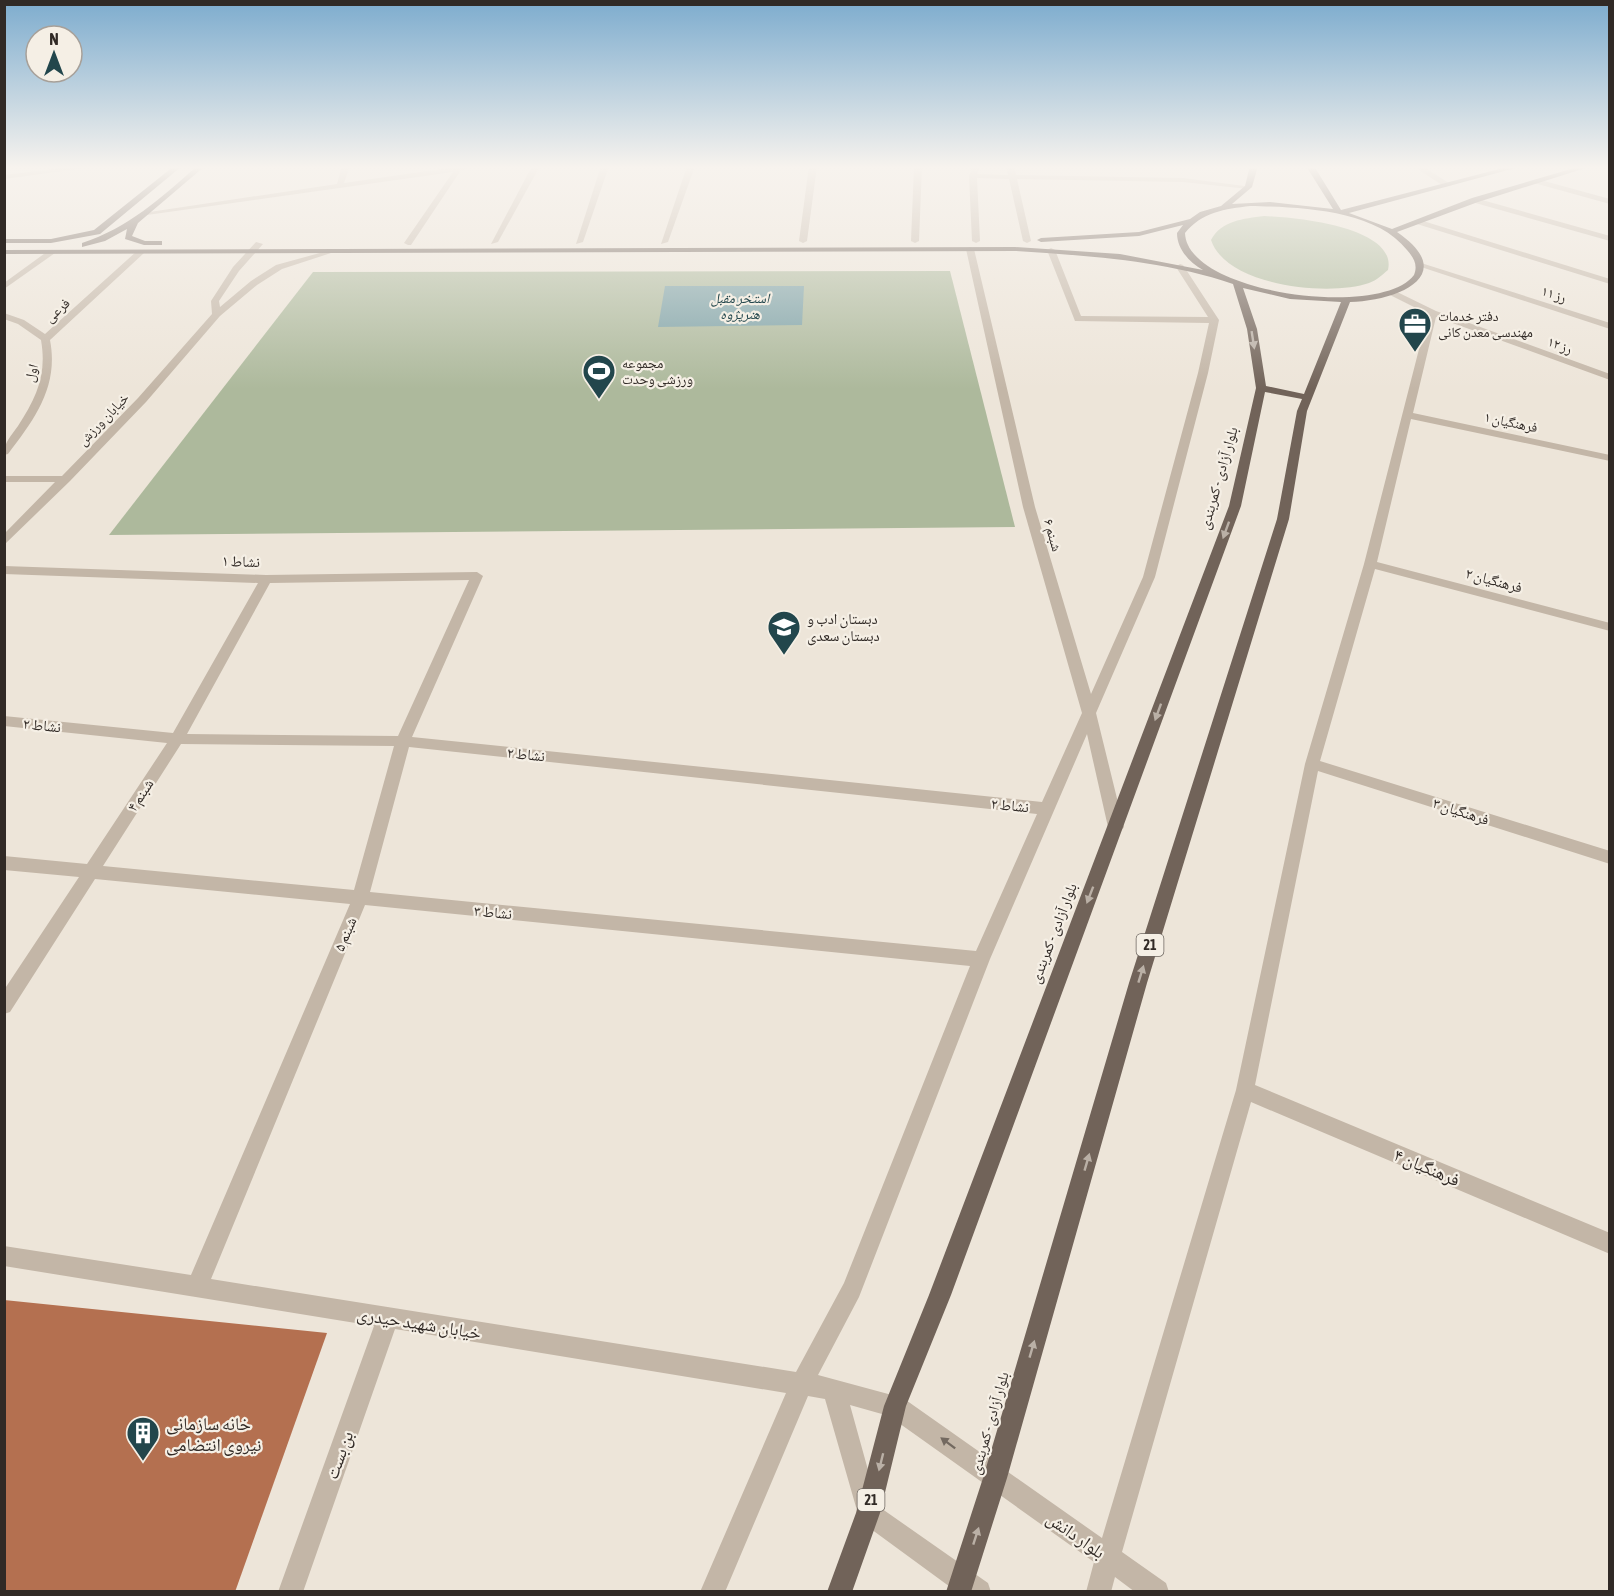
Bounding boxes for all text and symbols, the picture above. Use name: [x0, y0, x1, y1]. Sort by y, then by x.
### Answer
north arrow: [24, 24, 84, 84]
text: N: [49, 30, 59, 48]
street label: رز ۱۱: [1539, 282, 1569, 306]
water label: استخر مقبل هنرپژوه: [711, 290, 771, 323]
street label: فرعی: [41, 295, 74, 326]
office icon: دفتر خدمات مهندسی معدن کانی: [1397, 306, 1433, 353]
place label: دفتر خدمات مهندسی معدن کانی: [1438, 308, 1533, 341]
one-way arrow: [1249, 330, 1258, 349]
street label: رز ۱۲: [1545, 333, 1575, 358]
sports icon: مجموعه ورزشی وحدت: [581, 353, 617, 400]
place label: مجموعه ورزشی وحدت: [622, 355, 693, 388]
street label: اول: [21, 362, 42, 384]
street label: خیابان ورزش: [74, 389, 133, 449]
street label: فرهنگیان ۱: [1483, 409, 1539, 436]
street label: بلوار آزادی - کمربندی: [1195, 425, 1243, 532]
street label: شبنم ۶: [1039, 517, 1065, 554]
one-way arrow: [1221, 521, 1231, 539]
street label: نشاط ۱: [222, 552, 260, 570]
street label: فرهنگیان ۲: [1463, 564, 1524, 598]
school or university icon: دبستان ادب و دبستان سعدی: [766, 609, 802, 656]
place label: دبستان ادب و دبستان سعدی: [807, 610, 880, 646]
one-way arrow: [1153, 703, 1163, 721]
street label: نشاط ۲: [22, 715, 62, 735]
street label: نشاط ۲: [506, 744, 546, 764]
street label: شبنم ۴: [123, 775, 159, 816]
street label: فرهنگیان ۳: [1430, 794, 1491, 830]
street label: نشاط ۲: [990, 795, 1030, 815]
street label: بلوار آزادی - کمربندی: [1026, 881, 1082, 986]
one-way arrow: [1085, 886, 1094, 904]
street label: نشاط ۳: [473, 902, 513, 922]
street label: شبنم ۵: [330, 914, 362, 954]
road number: 21: [1136, 934, 1164, 956]
one-way arrow: [1137, 965, 1146, 983]
street label: فرهنگیان ۴: [1390, 1144, 1463, 1191]
one-way arrow: [1082, 1153, 1092, 1171]
street label: خیابان شهید حیدری: [355, 1303, 483, 1344]
one-way arrow: [1028, 1340, 1037, 1358]
street label: بلوار آزادی - کمربندی: [966, 1370, 1014, 1477]
place label: خانه سازمانی نیروی انتضامی: [166, 1413, 262, 1456]
building icon: خانه سازمانی نیروی انتضامی: [125, 1415, 161, 1462]
street label: بن بست: [321, 1428, 358, 1482]
one-way arrow: [941, 1437, 957, 1449]
one-way arrow: [875, 1453, 885, 1471]
road number: 21: [858, 1489, 884, 1511]
street label: بلوار دانش: [1042, 1507, 1109, 1564]
one-way arrow: [972, 1527, 982, 1545]

